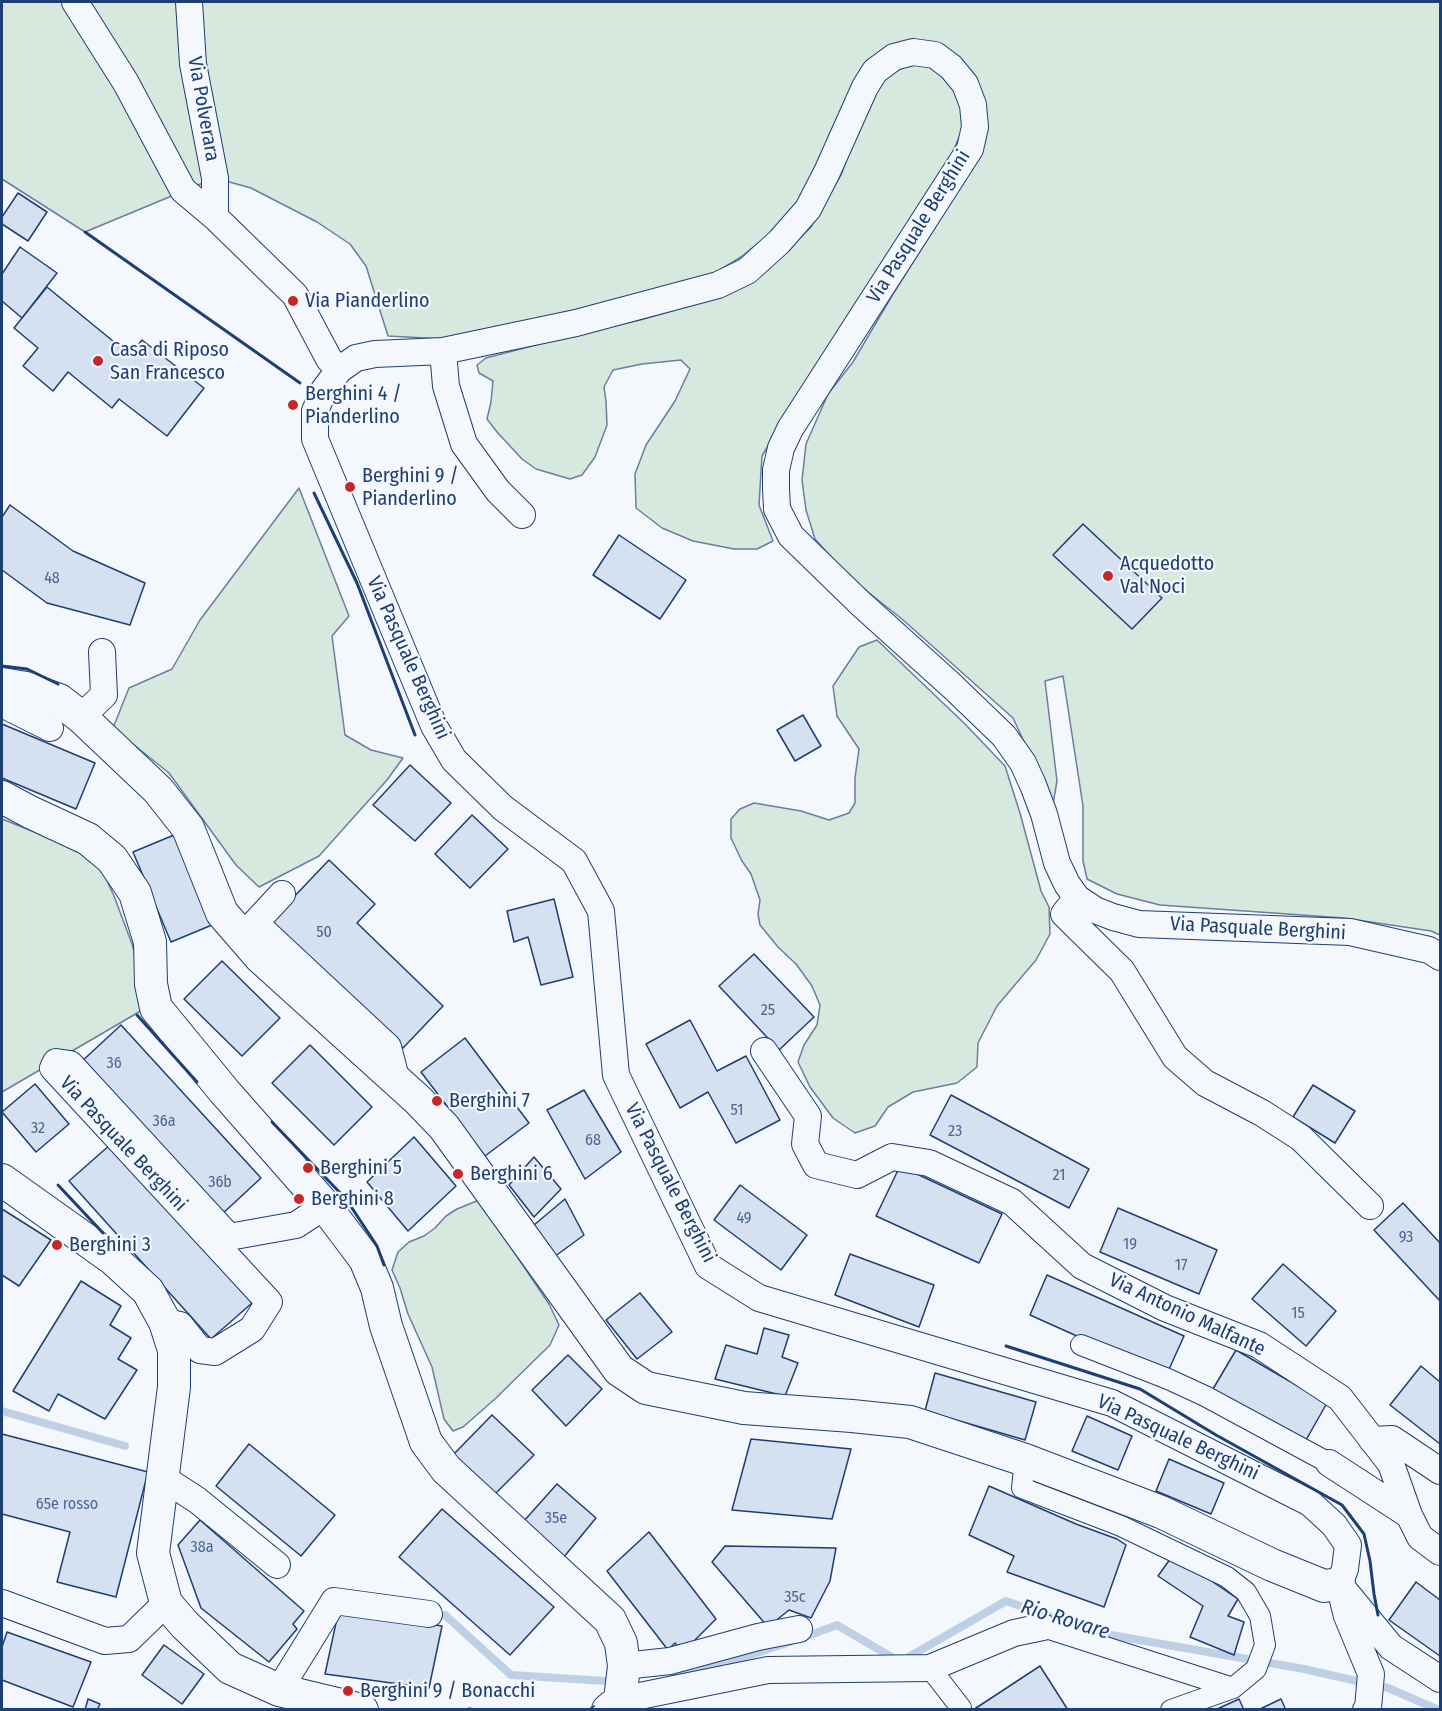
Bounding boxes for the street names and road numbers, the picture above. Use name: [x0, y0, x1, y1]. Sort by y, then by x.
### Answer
street label: Via Polverara: [182, 55, 224, 163]
street label: Via Pasquale Berghini: [862, 146, 976, 308]
street label: Via Pasquale Berghini: [361, 573, 455, 743]
street label: Via Pasquale Berghini: [1170, 912, 1346, 946]
street label: Via Pasquale Berghini: [54, 1071, 192, 1217]
street label: Via Pasquale Berghini: [619, 1099, 721, 1267]
street label: Via Antonio Malfante: [1105, 1268, 1269, 1362]
street label: Via Pasquale Berghini: [1093, 1390, 1263, 1486]

